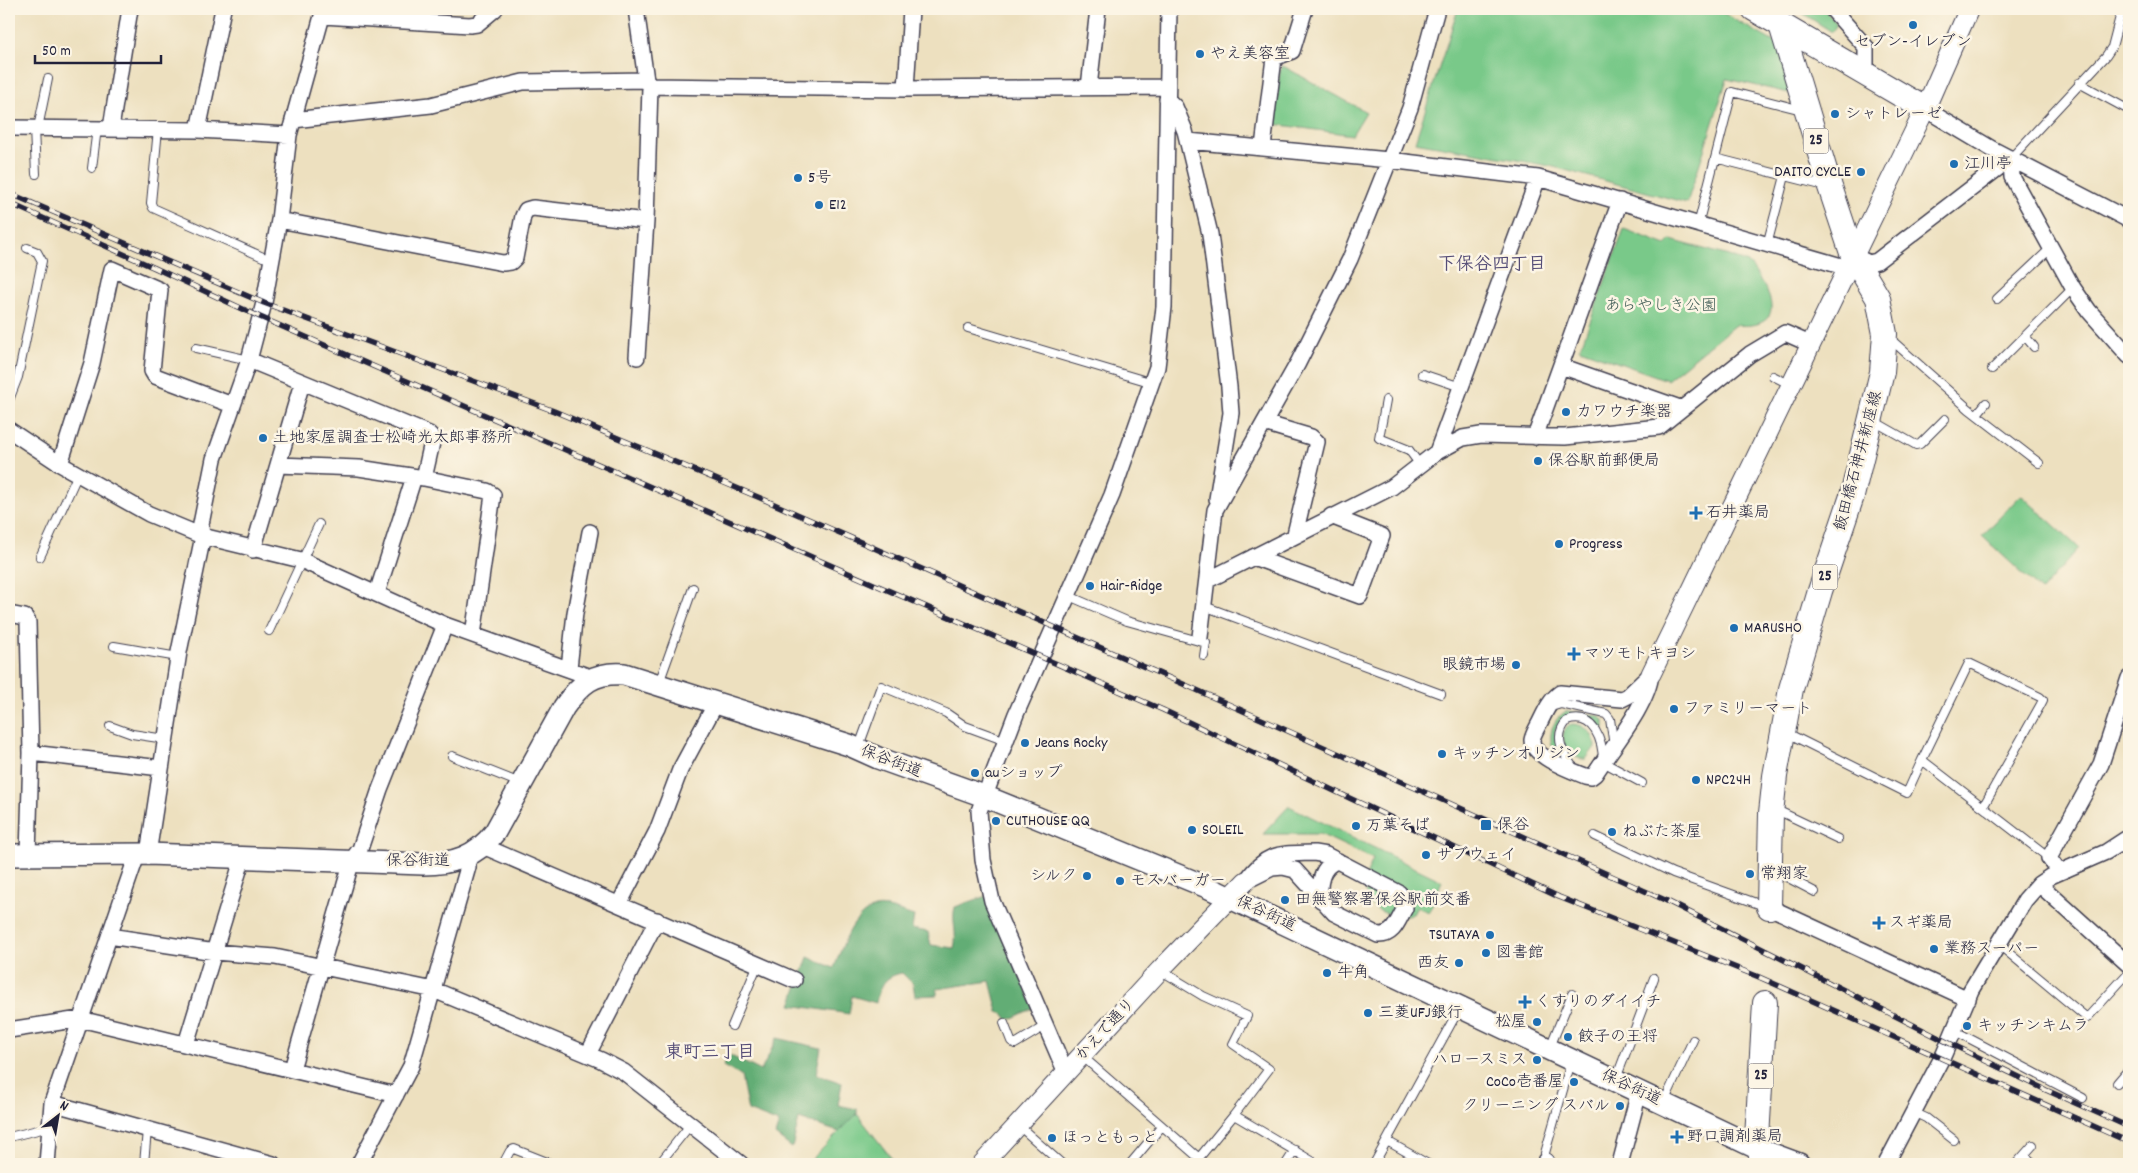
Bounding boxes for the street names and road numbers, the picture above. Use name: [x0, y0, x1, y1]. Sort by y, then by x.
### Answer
road number: 25: [1804, 128, 1828, 154]
street label: 飯田橋石神井新座線: [1829, 388, 1889, 534]
road number: 25: [1812, 564, 1838, 590]
street label: 保谷街道: [857, 740, 925, 784]
street label: 保谷街道: [386, 850, 450, 873]
street label: 保谷街道: [1232, 890, 1300, 938]
street label: かえで通り: [1071, 993, 1141, 1067]
street label: 保谷街道: [1597, 1064, 1665, 1112]
road number: 25: [1748, 1064, 1774, 1088]

